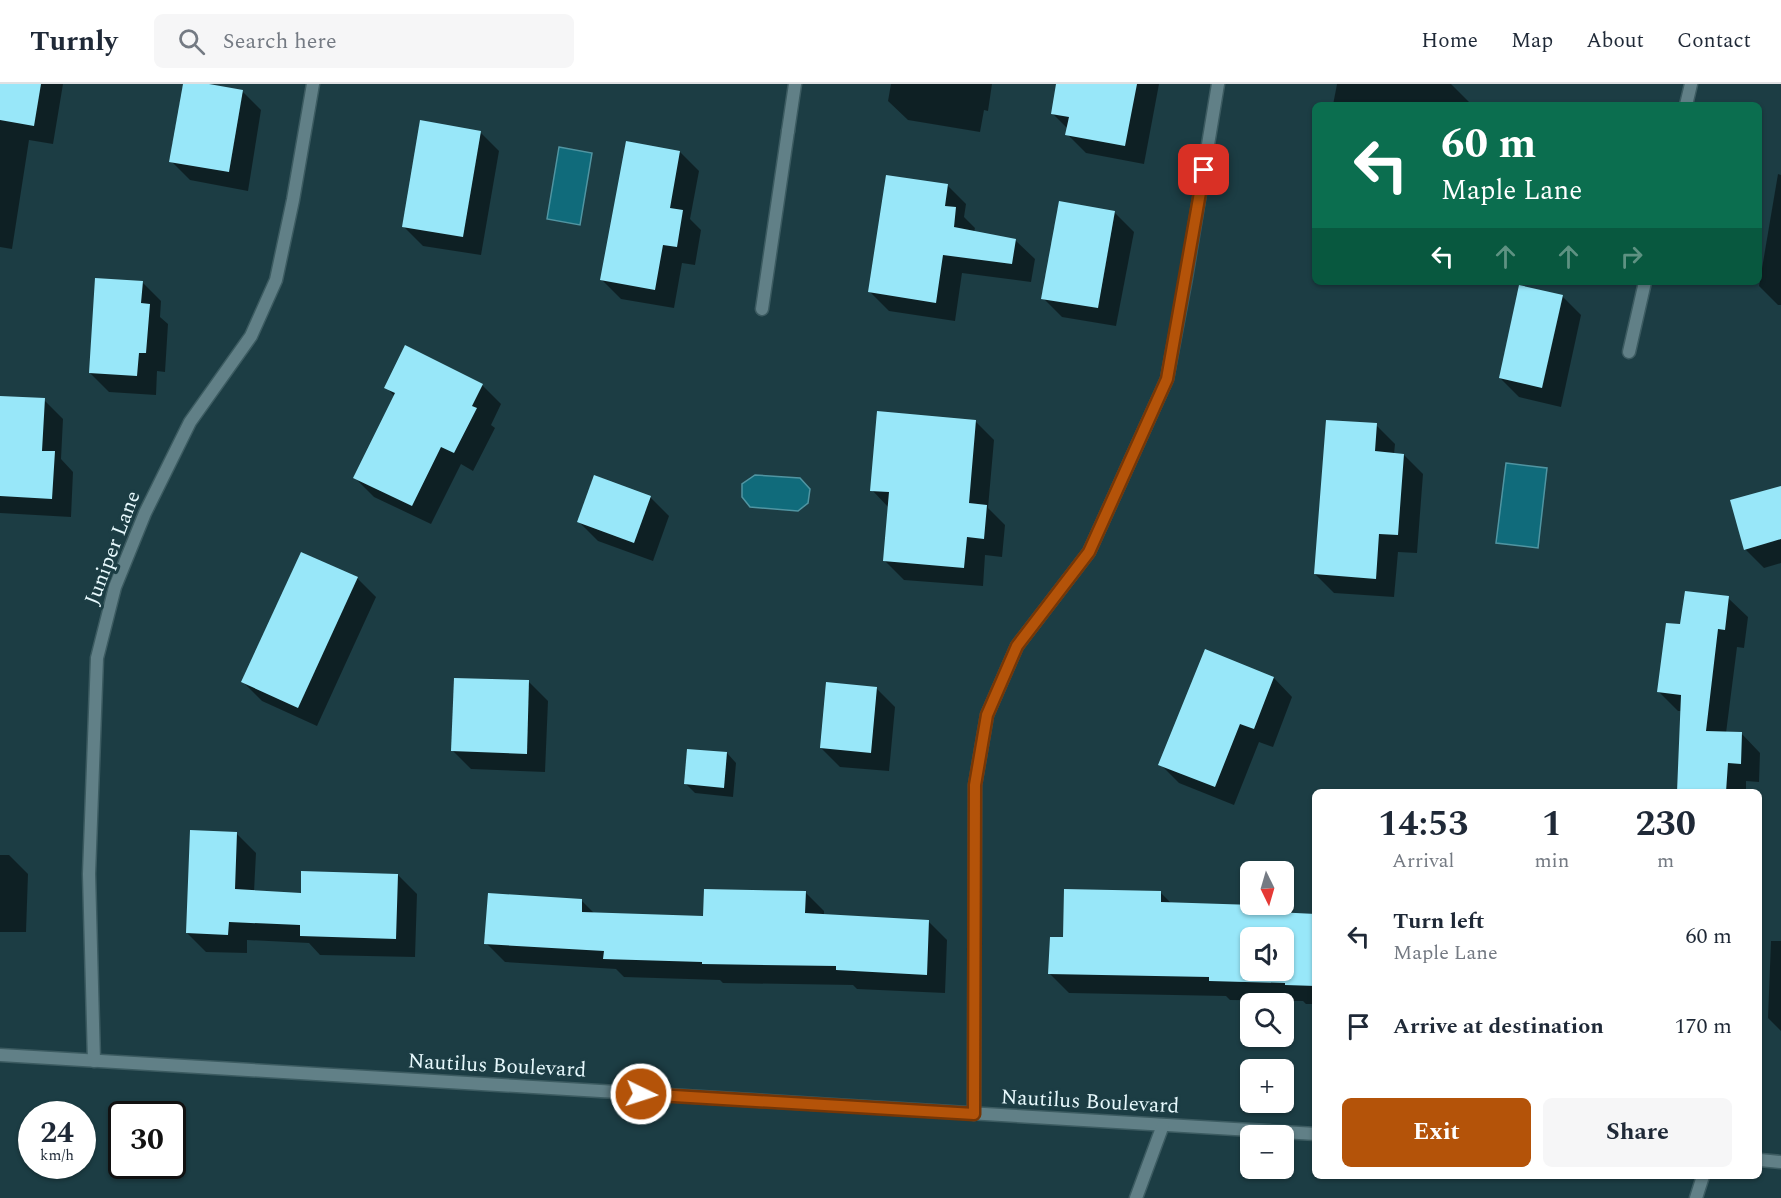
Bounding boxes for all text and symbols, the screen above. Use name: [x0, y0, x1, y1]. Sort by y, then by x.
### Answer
search box: [154, 14, 574, 68]
text: Turnly: [30, 20, 118, 63]
icon: search: [175, 25, 208, 58]
text: Search here: [223, 25, 337, 58]
text: Home: [1421, 25, 1478, 57]
text: Map: [1511, 25, 1553, 57]
text: About: [1586, 25, 1644, 57]
text: Contact: [1677, 25, 1751, 57]
text: 60 m: [1441, 113, 1536, 176]
icon: left: [1342, 126, 1420, 204]
pin: [1178, 144, 1229, 195]
icon: arrive: [1187, 153, 1220, 186]
text: Maple Lane: [1441, 170, 1582, 212]
icon: left: [1426, 240, 1459, 273]
icon: ahead: [1489, 240, 1522, 273]
icon: ahead: [1552, 240, 1585, 273]
icon: right: [1615, 240, 1648, 273]
street label: Juniper Lane: [77, 486, 149, 610]
text: 14:53: [1378, 797, 1468, 852]
text: 1: [1542, 797, 1562, 852]
text: 230: [1635, 797, 1696, 852]
text: Arrival: [1392, 846, 1454, 876]
text: min: [1534, 846, 1569, 876]
text: m: [1657, 846, 1674, 876]
north arrow: [1240, 861, 1294, 915]
map controls: [1240, 861, 1294, 1179]
text: Turn left: [1393, 905, 1485, 938]
icon: left: [1342, 920, 1375, 953]
text: 60 m: [1686, 920, 1732, 953]
button: sound: [1240, 927, 1294, 981]
text: Maple Lane: [1393, 938, 1498, 968]
button: search: [1240, 993, 1294, 1047]
icon: arrive: [1342, 1010, 1375, 1043]
text: Arrive at destination: [1393, 1010, 1604, 1043]
text: 170 m: [1675, 1010, 1732, 1043]
street label: Nautilus Boulevard: [407, 1045, 587, 1087]
button: +: [1240, 1059, 1294, 1113]
position arrow: [609, 1062, 673, 1126]
street label: Nautilus Boulevard: [1000, 1081, 1180, 1123]
button: Exit: [1342, 1098, 1531, 1167]
button: Share: [1543, 1098, 1732, 1167]
speed limit sign: 30: [108, 1101, 186, 1179]
text: 24: [40, 1110, 74, 1156]
button: −: [1240, 1125, 1294, 1179]
text: km/h: [40, 1144, 74, 1167]

